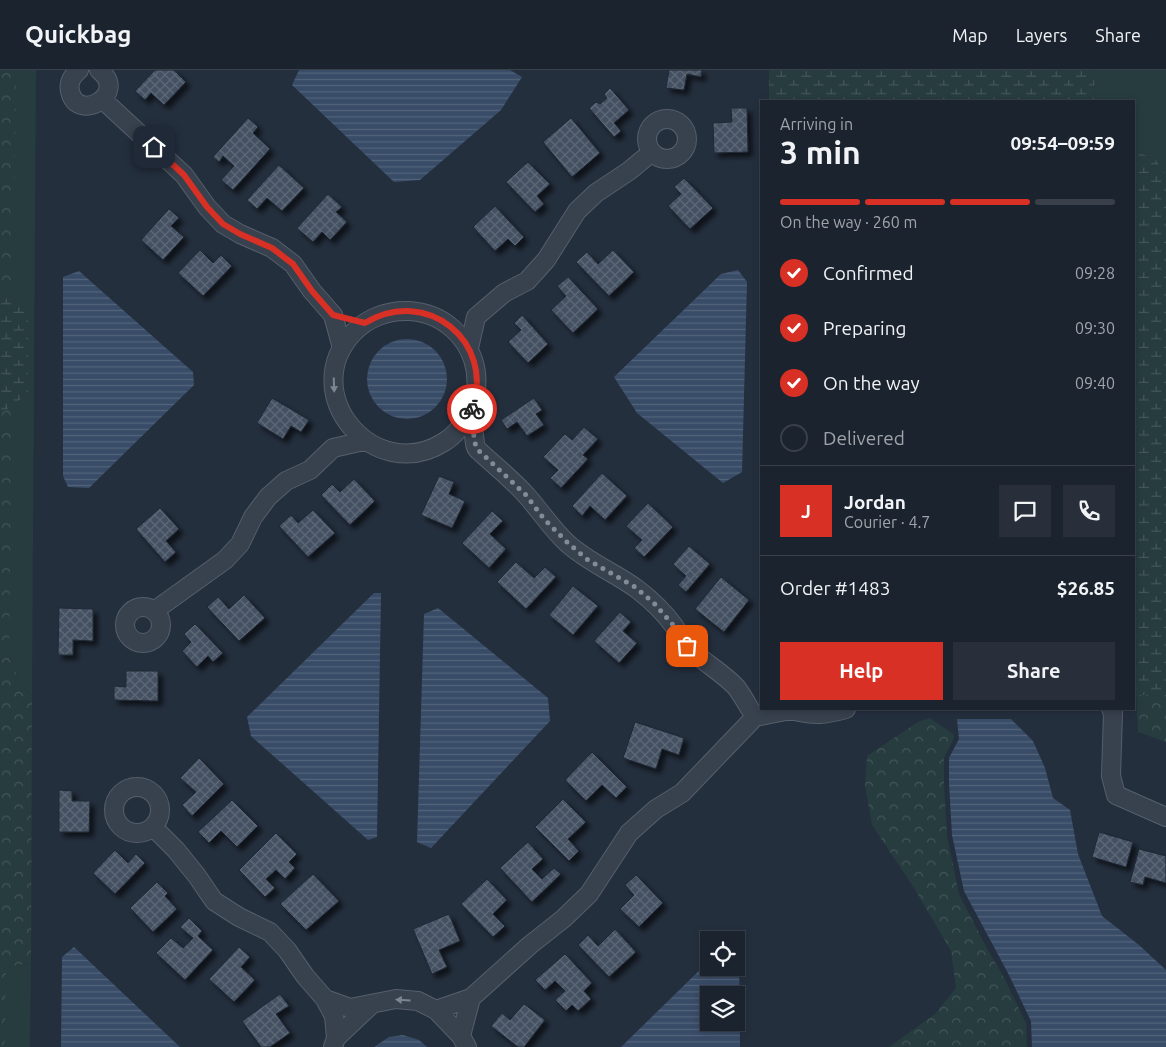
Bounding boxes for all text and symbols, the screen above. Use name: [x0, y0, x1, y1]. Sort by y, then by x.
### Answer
text: Quickbag: [25, 21, 131, 48]
text: Map: [952, 25, 988, 45]
text: Layers: [1016, 25, 1067, 45]
text: Share: [1095, 25, 1141, 45]
text: Arriving in: [780, 115, 853, 133]
pin: [133, 126, 175, 168]
text: 09:54–09:59: [1010, 132, 1115, 154]
icon: home: [140, 133, 168, 161]
text: 3 min: [780, 134, 861, 170]
text: On the way · 260 m: [780, 213, 917, 231]
icon: check: [780, 259, 808, 287]
text: Confirmed: [823, 262, 914, 284]
text: 09:28: [1075, 264, 1115, 282]
icon: check: [780, 314, 808, 342]
text: Preparing: [823, 317, 907, 339]
text: 09:30: [1075, 319, 1115, 337]
icon: check: [780, 369, 808, 397]
text: On the way: [823, 372, 920, 394]
text: 09:40: [1075, 374, 1115, 392]
one-way arrow: [331, 377, 339, 393]
courier: [447, 384, 497, 434]
icon: bike: [458, 395, 486, 423]
text: Delivered: [823, 427, 905, 449]
button: chat: [999, 485, 1051, 537]
button: phone: [1063, 485, 1115, 537]
text: Jordan: [844, 491, 906, 513]
text: J: [801, 500, 811, 522]
text: Courier · 4.7: [844, 513, 930, 531]
text: Order #1483: [780, 577, 890, 599]
text: $26.85: [1057, 577, 1115, 599]
pin: [666, 625, 708, 667]
icon: bag: [673, 632, 701, 660]
button: Help: [780, 642, 943, 700]
button: Share: [953, 642, 1115, 700]
map controls: [700, 931, 745, 1031]
button: locate: [700, 931, 745, 976]
button: layers: [700, 986, 745, 1031]
one-way arrow: [395, 995, 411, 1003]

